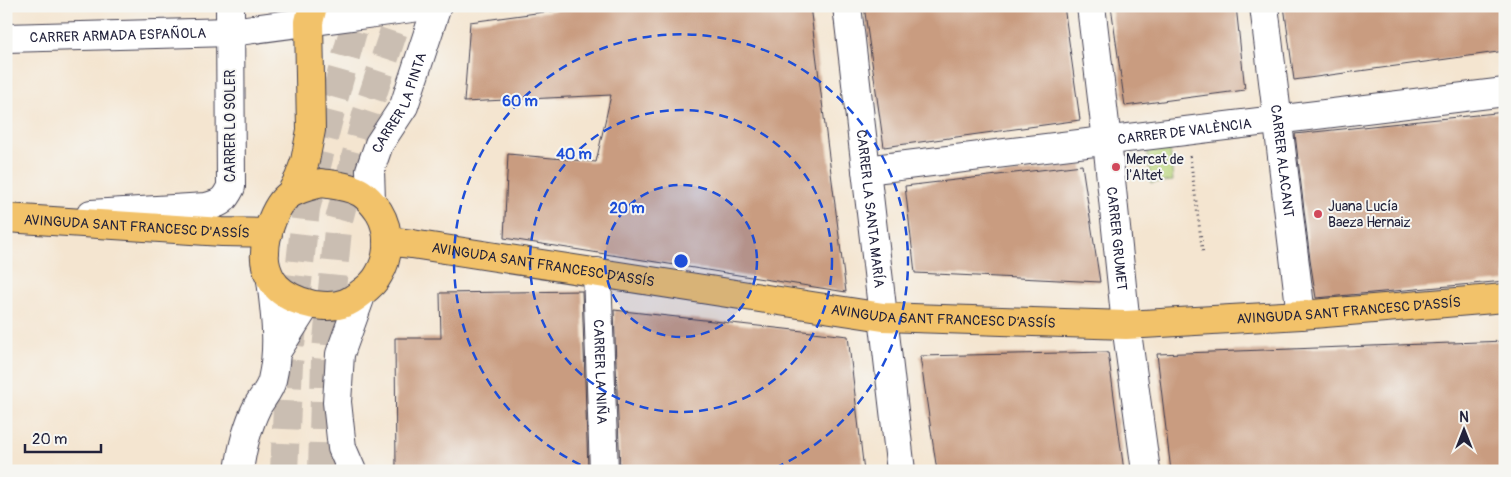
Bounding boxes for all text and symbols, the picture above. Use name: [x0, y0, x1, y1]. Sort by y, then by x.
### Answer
street label: CARRER ARMADA ESPAÑOLA: [29, 24, 206, 46]
street label: CARRER LA PINTA: [368, 50, 430, 155]
street label: CARRER LO SOLER: [222, 70, 239, 182]
text: 60 m: [502, 92, 538, 111]
street label: CARRER ALACANT: [1267, 104, 1298, 218]
street label: CARRER DE VALÈNCIA: [1117, 115, 1253, 148]
street label: CARRER LA SANTA MARÍA: [853, 129, 888, 289]
text: 40 m: [556, 145, 592, 164]
place label: Mercat de l'Altet: [1126, 151, 1184, 184]
marker: Mercat de l'Altet: [1110, 161, 1122, 173]
street label: CARRER GRUMET: [1103, 186, 1131, 291]
place label: Juana Lucía Baeza Hernaiz: [1328, 198, 1411, 231]
text: 20 m: [609, 199, 645, 218]
marker: Juana Lucía Baeza Hernaiz: [1312, 208, 1324, 220]
street label: AVINGUDA SANT FRANCESC D'ASSÍS: [23, 211, 250, 241]
street label: AVINGUDA SANT FRANCESC D’ASSÍS: [431, 239, 656, 290]
centre of rings: [672, 252, 690, 270]
street label: AVINGUDA SANT FRANCESC D’ASSÍS: [1236, 293, 1461, 327]
street label: AVINGUDA SANT FRANCESC D’ASSÍS: [830, 301, 1056, 331]
street label: CARRER LA NIÑA: [590, 319, 612, 425]
north arrow: [1438, 404, 1488, 454]
text: N: [1459, 409, 1469, 426]
scale bar: [25, 422, 101, 454]
text: 20 m: [32, 430, 67, 449]

